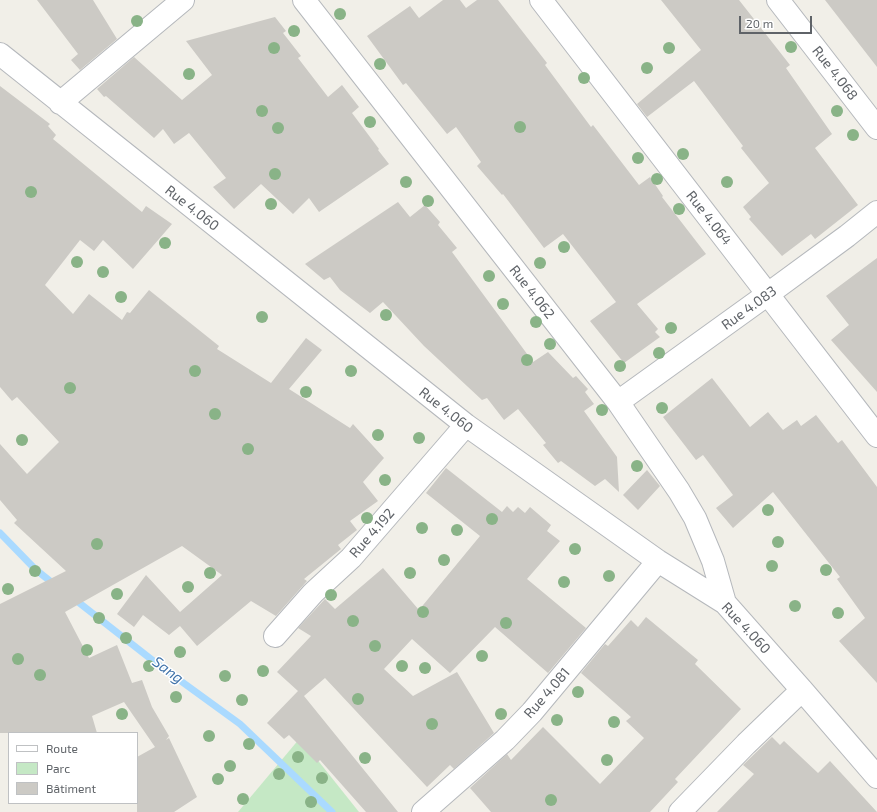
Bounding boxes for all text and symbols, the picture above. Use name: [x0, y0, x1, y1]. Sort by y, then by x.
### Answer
scale bar: [741, 8, 814, 34]
text: 20 m: [746, 16, 773, 30]
street label: Rue 4.068: [809, 43, 861, 103]
street label: Rue 4.060: [162, 182, 222, 234]
street label: Rue 4.064: [683, 188, 735, 248]
street label: Rue 4.062: [506, 262, 558, 322]
street label: Rue 4.083: [718, 282, 780, 334]
street label: Rue 4.060: [416, 384, 476, 436]
street label: Rue 4.192: [346, 505, 398, 561]
street label: Rue 4.060: [718, 599, 774, 657]
water label: Sang: [149, 652, 187, 688]
street label: Rue 4.081: [520, 664, 574, 722]
legend: [8, 732, 138, 804]
text: Route: [46, 741, 78, 755]
text: Parc: [46, 761, 70, 775]
text: Bâtiment: [46, 781, 96, 795]

